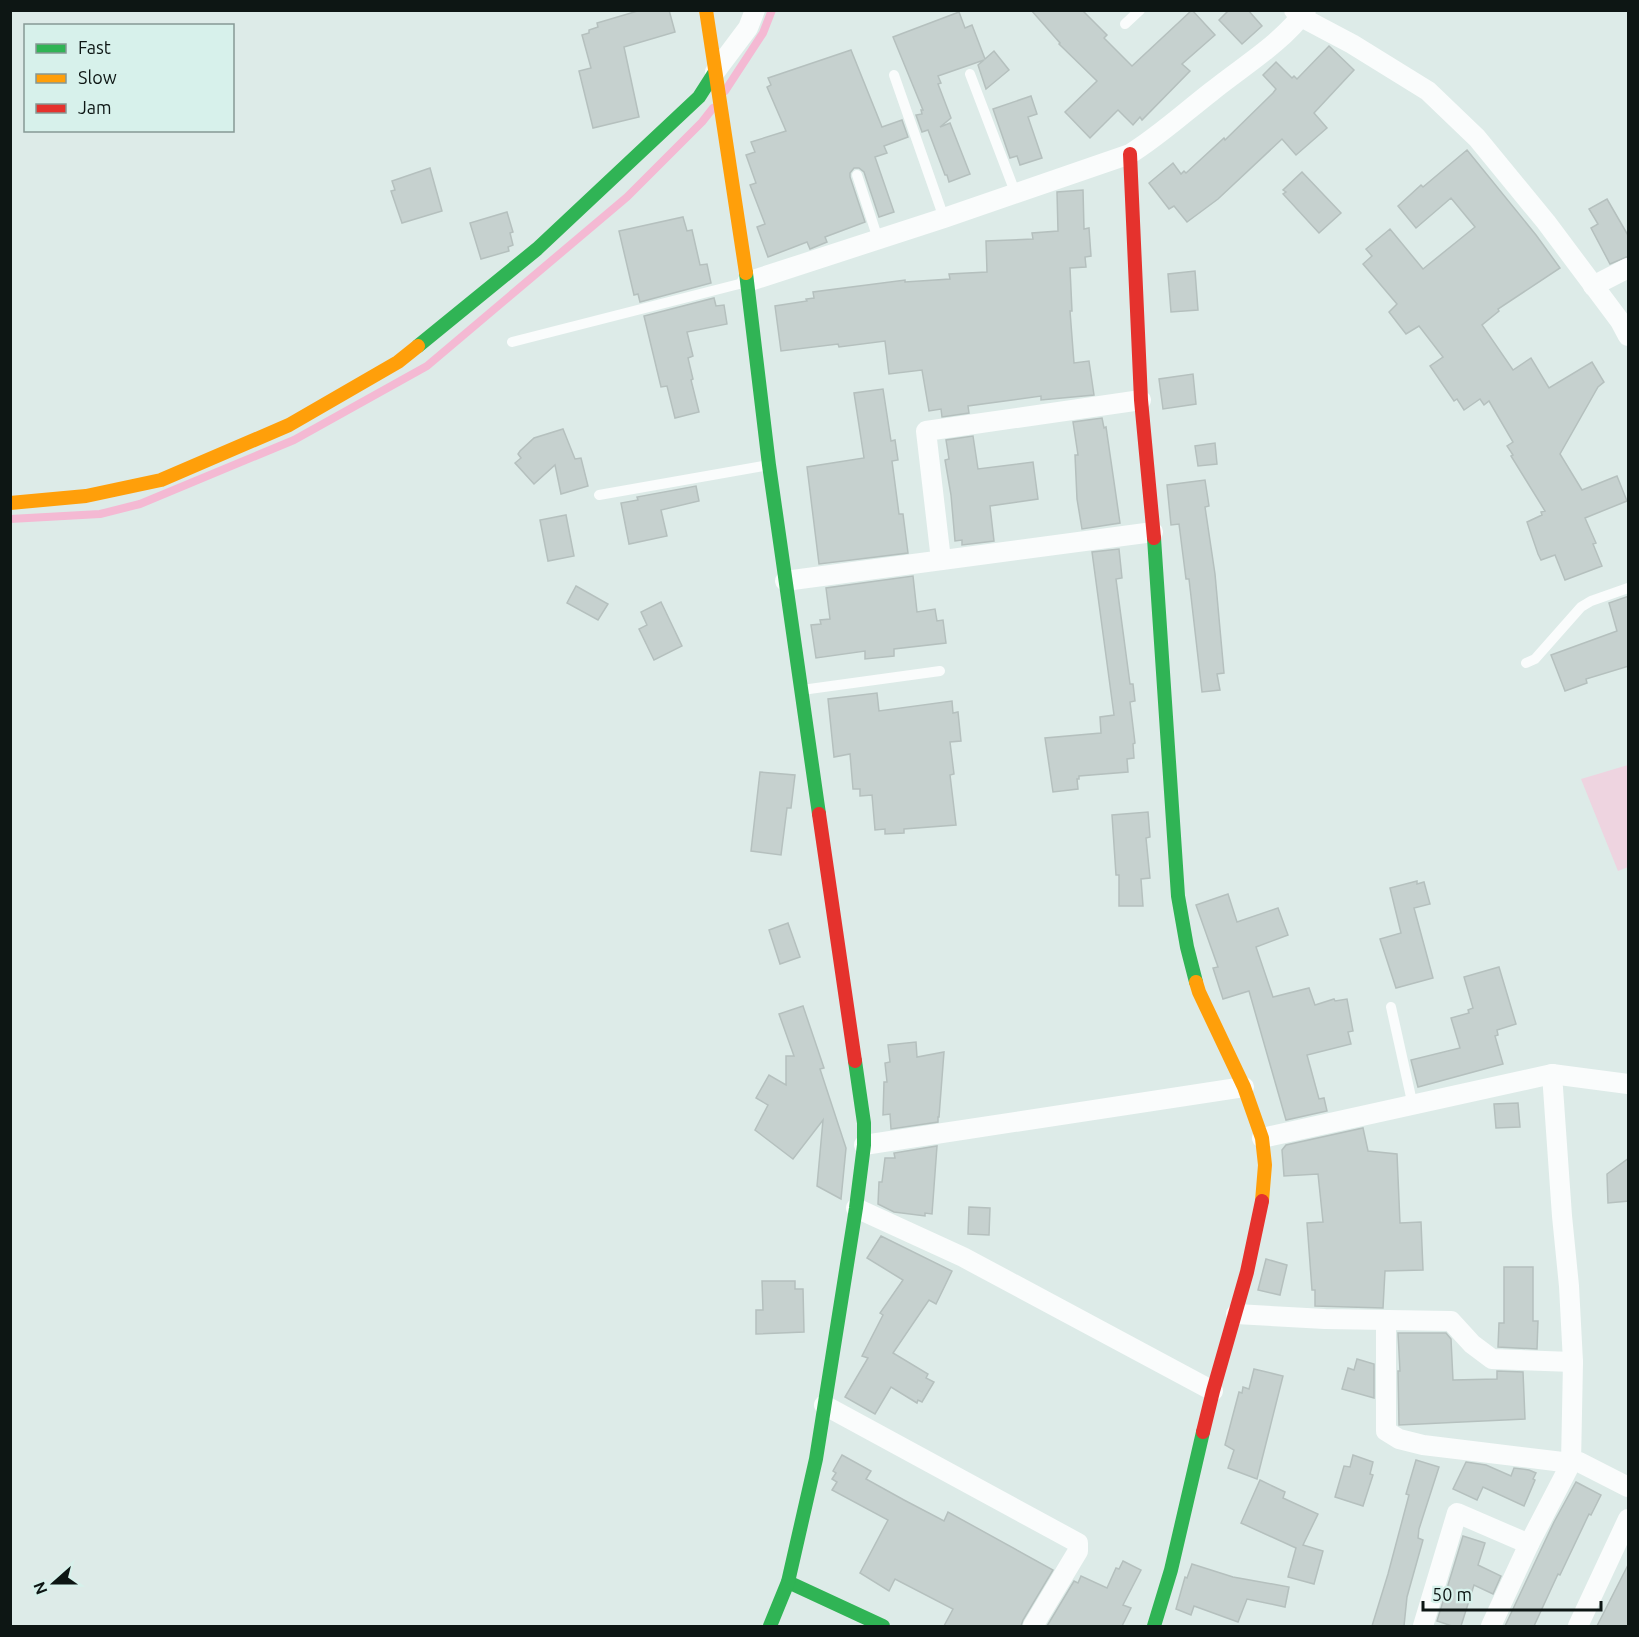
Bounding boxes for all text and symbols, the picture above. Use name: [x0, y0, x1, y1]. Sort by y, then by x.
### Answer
legend: [24, 24, 234, 132]
text: Fast: [78, 37, 111, 57]
text: Slow: [78, 67, 117, 87]
text: Jam: [78, 97, 112, 117]
north arrow: [24, 1553, 84, 1613]
scale bar: [1423, 1574, 1602, 1612]
text: N: [29, 1580, 51, 1597]
text: 50 m: [1432, 1584, 1472, 1604]

